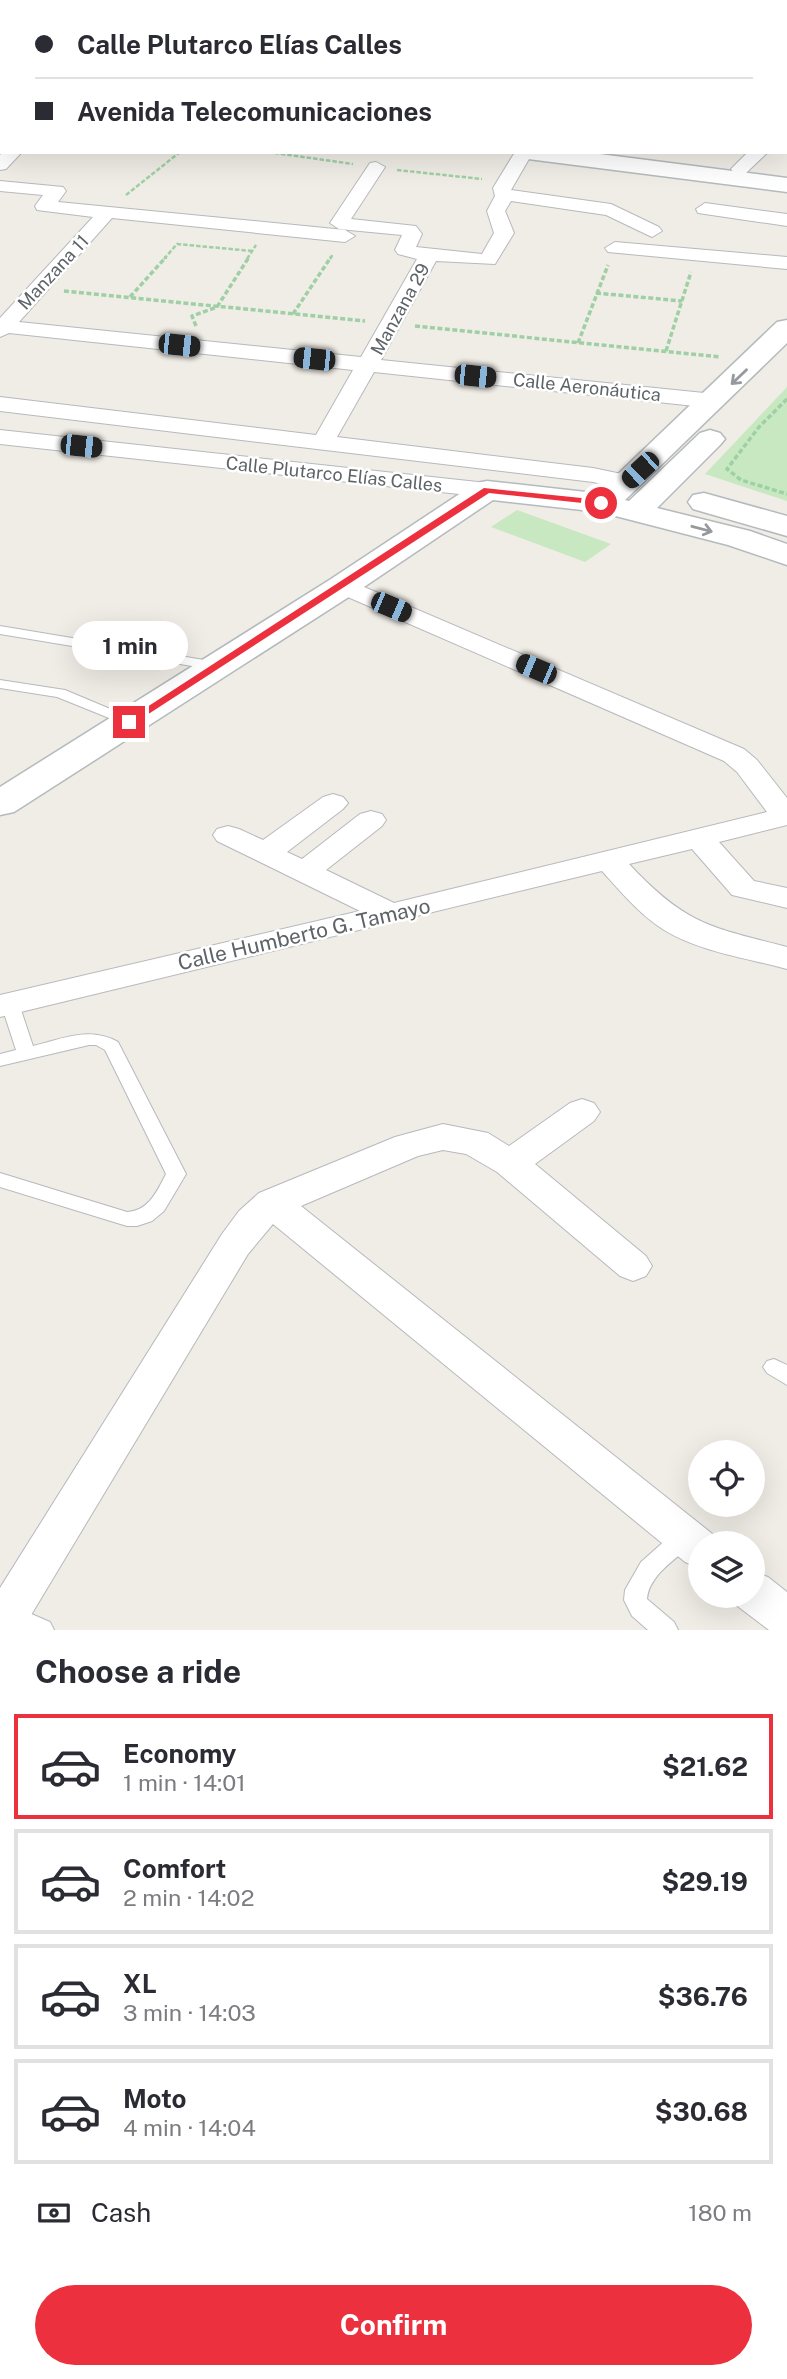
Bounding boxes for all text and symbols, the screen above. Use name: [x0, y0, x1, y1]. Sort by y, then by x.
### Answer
text: Calle Plutarco Elías Calles: [77, 29, 402, 60]
text: Avenida Telecomunicaciones: [77, 96, 432, 127]
street label: Manzana 11: [13, 230, 93, 314]
street label: Manzana 29: [366, 260, 434, 358]
car: [158, 332, 201, 358]
car: [293, 346, 336, 372]
car: [454, 363, 497, 389]
one-way arrow: [730, 368, 747, 385]
street label: Calle Aeronáutica: [512, 369, 662, 405]
car: [60, 433, 103, 459]
car: [618, 448, 663, 492]
street label: Calle Plutarco Elías Calles: [225, 452, 443, 496]
route start: [585, 487, 617, 519]
one-way arrow: [691, 523, 713, 536]
car: [368, 589, 415, 625]
callout: 1 min: [71, 620, 187, 670]
text: 1 min: [102, 632, 158, 659]
car: [513, 651, 560, 687]
route end: [113, 706, 145, 738]
street label: Calle Humberto G. Tamayo: [175, 893, 433, 975]
map controls: [688, 1440, 765, 1608]
button: locate: [688, 1440, 765, 1517]
button: layers: [688, 1531, 765, 1608]
text: Choose a ride: [35, 1653, 241, 1690]
icon: car: [39, 1735, 102, 1798]
text: Economy: [123, 1738, 236, 1769]
text: $21.62: [662, 1751, 748, 1782]
text: 1 min · 14:01: [123, 1769, 246, 1796]
icon: car: [39, 1850, 102, 1913]
text: Comfort: [123, 1853, 226, 1884]
text: $29.19: [661, 1866, 748, 1897]
text: 2 min · 14:02: [123, 1884, 254, 1911]
icon: car: [39, 1965, 102, 2028]
text: XL: [123, 1968, 157, 1999]
text: $36.76: [658, 1981, 748, 2012]
text: 3 min · 14:03: [123, 1999, 256, 2026]
icon: car: [39, 2080, 102, 2143]
text: Moto: [123, 2083, 186, 2114]
text: $30.68: [655, 2096, 748, 2127]
text: 4 min · 14:04: [123, 2114, 256, 2141]
icon: cash: [35, 2194, 73, 2232]
text: Cash: [91, 2197, 151, 2228]
text: 180 m: [688, 2199, 752, 2226]
button: Confirm: [35, 2285, 752, 2365]

